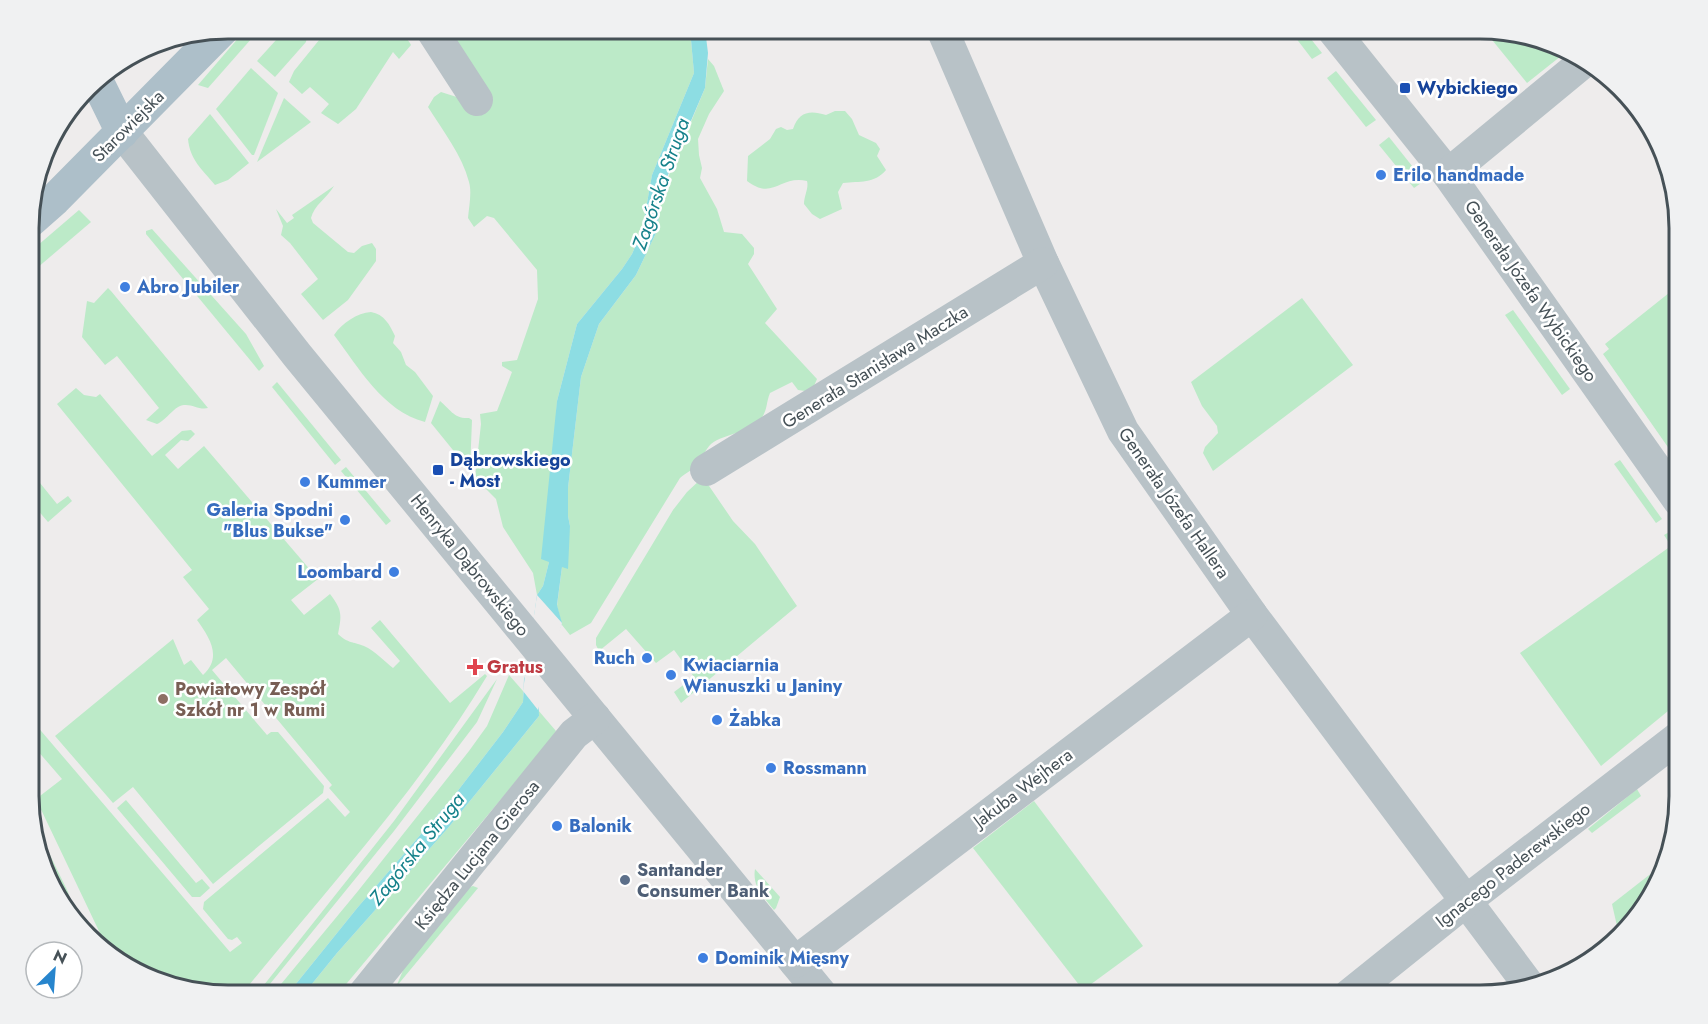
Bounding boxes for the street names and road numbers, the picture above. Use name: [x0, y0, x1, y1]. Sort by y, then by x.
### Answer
street label: Starowiejska: [86, 84, 170, 168]
street label: Generała Józefa Wybickiego: [1458, 195, 1604, 387]
street label: Generała Stanisława Maczka: [777, 299, 973, 435]
street label: Generała Józefa Hallera: [1112, 422, 1236, 584]
street label: Henryka Dąbrowskiego: [404, 488, 536, 642]
street label: Jakuba Wejhera: [966, 742, 1078, 835]
street label: Księdza Lucjana Gierosa: [408, 775, 546, 935]
street label: Ignacego Paderewskiego: [1430, 796, 1596, 934]

